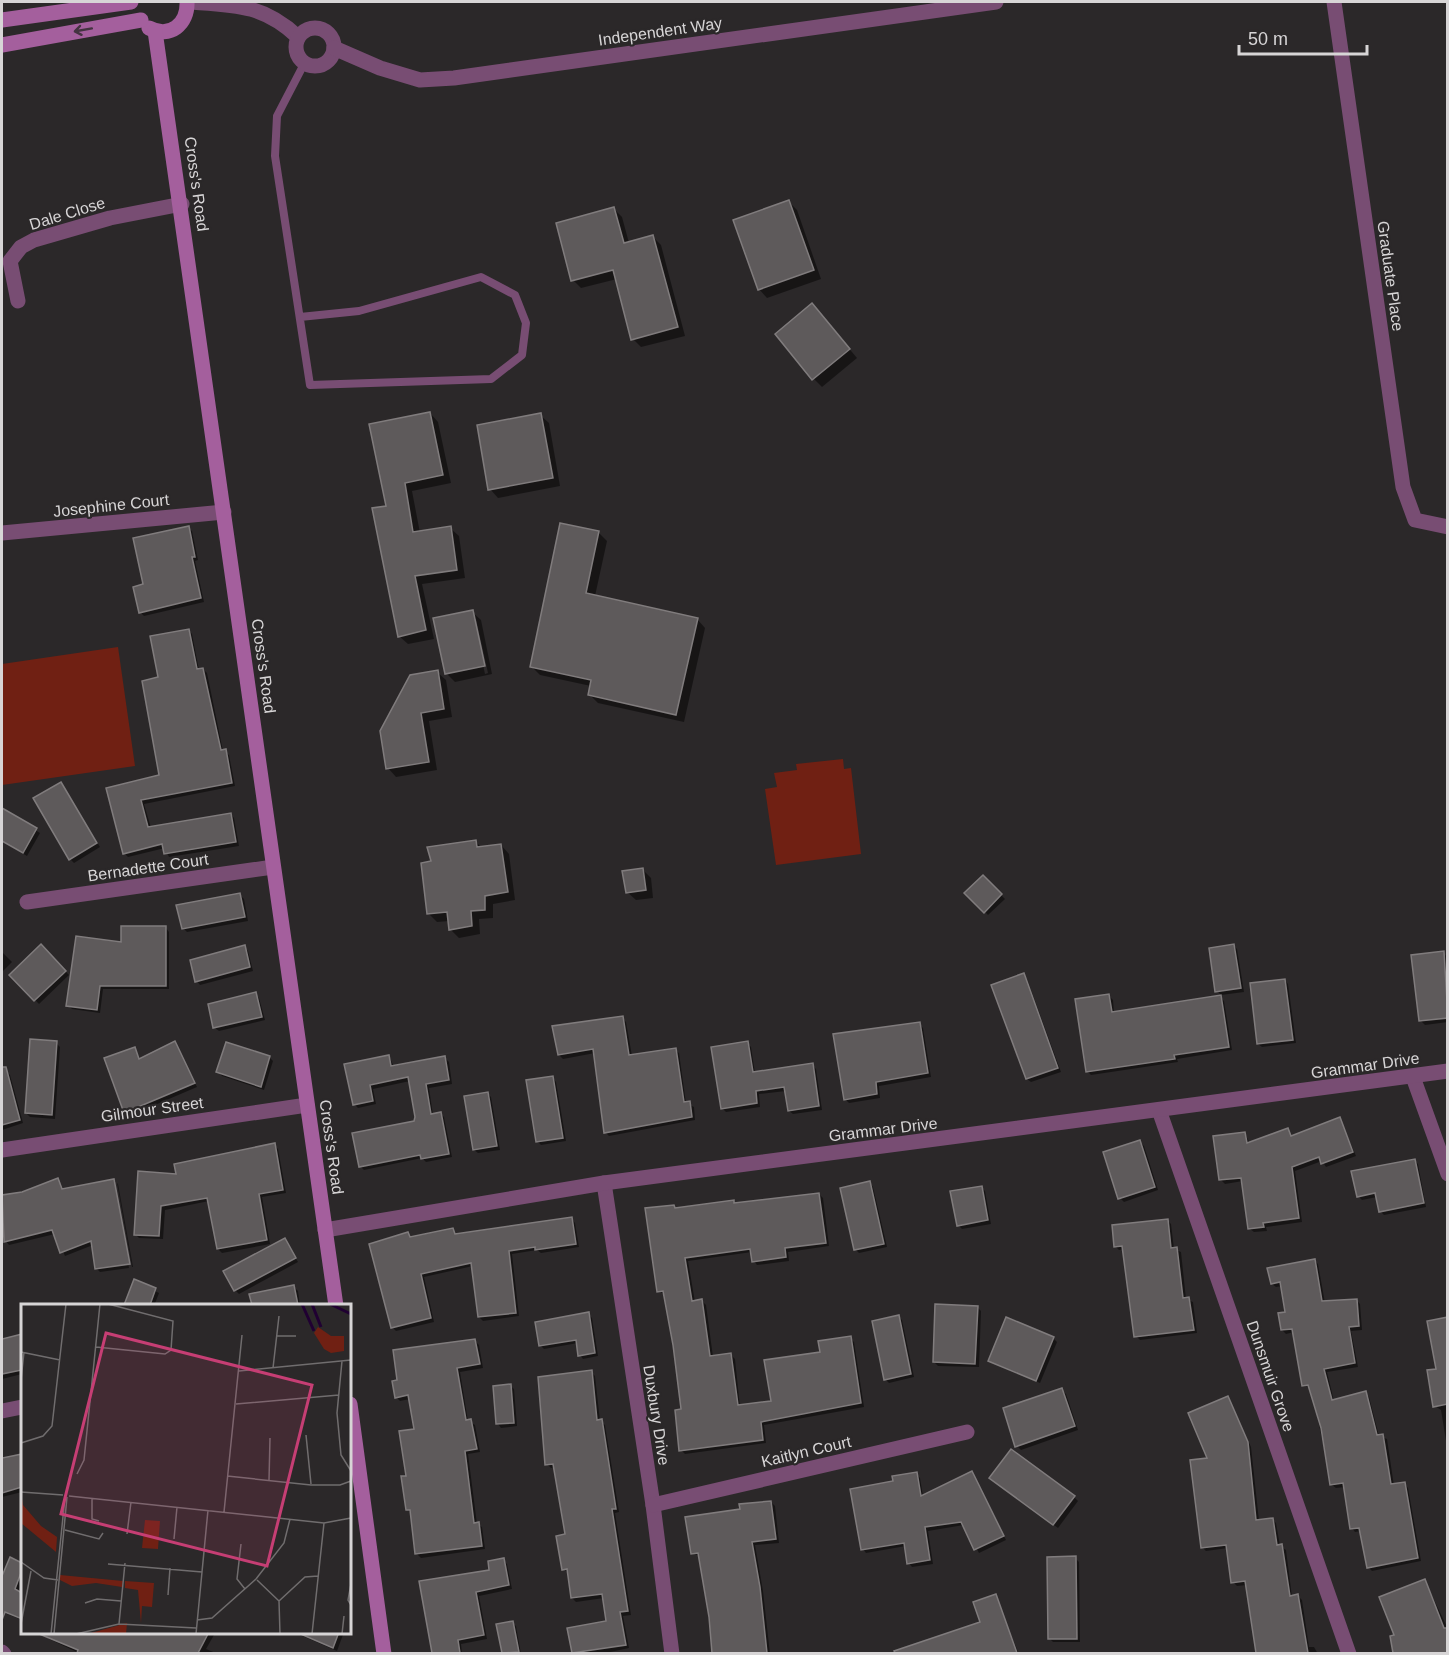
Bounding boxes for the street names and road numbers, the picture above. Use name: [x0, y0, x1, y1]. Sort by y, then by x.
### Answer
street label: Independent Way: [597, 14, 723, 49]
street label: Cross's Road: [181, 136, 212, 233]
street label: Dale Close: [27, 194, 107, 233]
street label: Graduate Place: [1374, 220, 1407, 332]
street label: Josephine Court: [52, 491, 170, 520]
street label: Cross's Road: [248, 618, 279, 715]
street label: Bernadette Court: [87, 851, 210, 884]
street label: Grammar Drive: [1310, 1049, 1420, 1082]
street label: Gilmour Street: [100, 1094, 205, 1125]
street label: Cross's Road: [316, 1099, 347, 1196]
street label: Grammar Drive: [828, 1114, 938, 1145]
street label: Dunsmuir Grove: [1244, 1318, 1298, 1434]
street label: Duxbury Drive: [640, 1364, 673, 1467]
street label: Kaitlyn Court: [760, 1433, 853, 1470]

